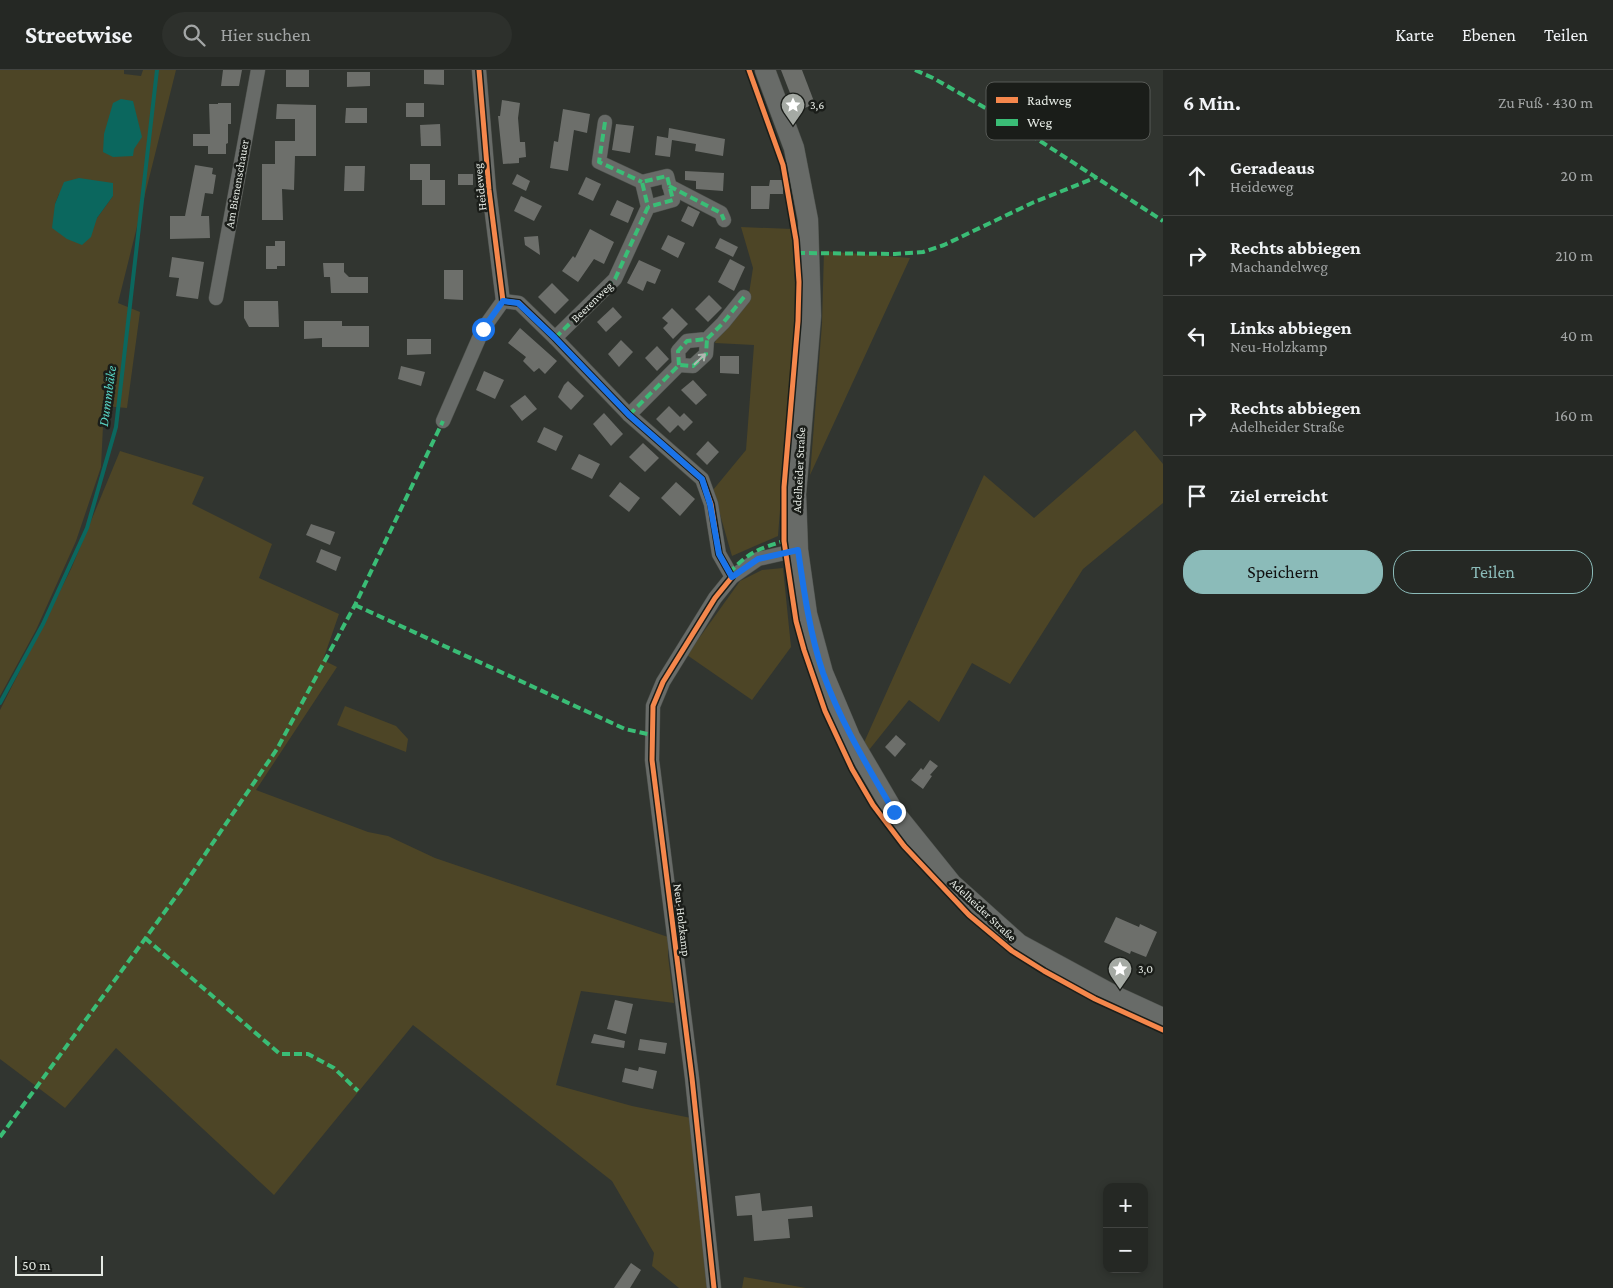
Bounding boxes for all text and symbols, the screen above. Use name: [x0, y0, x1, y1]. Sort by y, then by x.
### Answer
search box: [162, 12, 512, 57]
text: Streetwise: [25, 21, 132, 48]
icon: search: [180, 21, 208, 49]
text: Hier suchen: [220, 24, 311, 45]
text: Karte: [1395, 25, 1434, 45]
text: Ebenen: [1462, 25, 1516, 45]
text: Teilen: [1544, 25, 1588, 45]
legend: [986, 82, 1150, 140]
text: 6 Min.: [1183, 91, 1241, 115]
place icon: 3,6: [780, 92, 806, 126]
text: Radweg: [1027, 92, 1072, 108]
text: Zu Fuß · 430 m: [1498, 94, 1593, 111]
place label: 3,6: [810, 98, 824, 112]
text: Weg: [1027, 114, 1052, 130]
street label: Am Bienenschauer: [222, 138, 252, 229]
text: Geradeaus: [1230, 157, 1315, 178]
street label: Heideweg: [471, 162, 489, 211]
icon: ahead: [1183, 162, 1211, 190]
text: 20 m: [1560, 167, 1593, 184]
text: Heideweg: [1230, 178, 1294, 195]
text: Rechts abbiegen: [1230, 237, 1361, 258]
icon: right: [1183, 242, 1211, 270]
text: 210 m: [1555, 247, 1593, 264]
text: Machandelweg: [1230, 258, 1328, 275]
street label: Beerenweg: [568, 279, 616, 325]
text: Links abbiegen: [1230, 317, 1352, 338]
route start: [472, 318, 495, 341]
icon: left: [1183, 322, 1211, 350]
text: 40 m: [1560, 327, 1593, 344]
text: Neu-Holzkamp: [1230, 338, 1327, 355]
one-way arrow: [693, 354, 705, 366]
water label: Dummbäke: [95, 364, 119, 427]
text: Rechts abbiegen: [1230, 397, 1361, 418]
icon: right: [1183, 402, 1211, 430]
text: 160 m: [1555, 407, 1593, 424]
text: Adelheider Straße: [1230, 418, 1344, 435]
street label: Adelheider Straße: [790, 427, 808, 513]
icon: arrive: [1183, 482, 1211, 510]
text: Ziel erreicht: [1230, 485, 1328, 506]
button: Speichern: [1183, 550, 1383, 594]
button: Teilen: [1393, 550, 1593, 594]
route end: [883, 801, 906, 824]
street label: Adelheider Straße: [947, 876, 1019, 944]
street label: Neu-Holzkamp: [671, 883, 693, 957]
place icon: 3,0: [1107, 956, 1133, 990]
place label: 3,0: [1138, 962, 1153, 976]
map controls: [1103, 1183, 1148, 1273]
button: +: [1103, 1183, 1148, 1228]
button: −: [1103, 1228, 1148, 1273]
scale bar: [15, 1253, 102, 1276]
text: 50 m: [22, 1257, 50, 1273]

